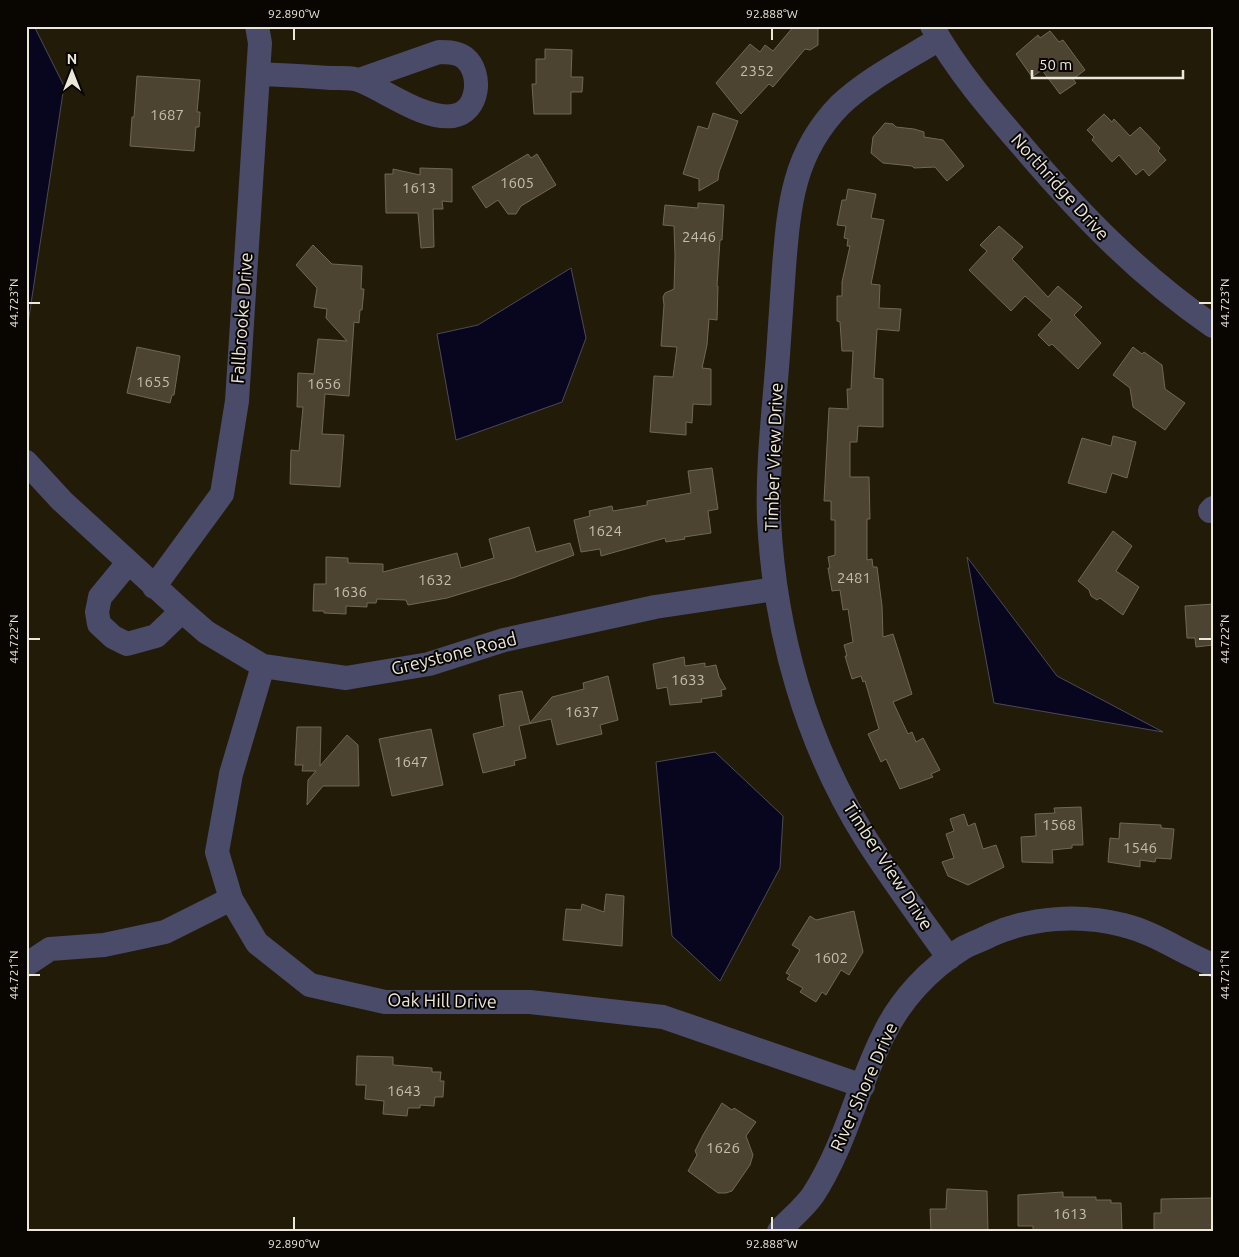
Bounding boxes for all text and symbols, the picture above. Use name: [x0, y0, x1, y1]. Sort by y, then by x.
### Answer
text: 92.890°W: [268, 7, 320, 20]
text: 92.888°W: [746, 7, 798, 20]
north arrow: [48, 48, 98, 98]
scale bar: [1032, 48, 1183, 80]
text: N: [67, 51, 77, 67]
text: 50 m: [1039, 56, 1072, 73]
house number: 2352: [740, 62, 774, 79]
house number: 1687: [150, 106, 184, 123]
street label: Northridge Drive: [1008, 129, 1114, 244]
house number: 1605: [500, 174, 534, 191]
house number: 1613: [402, 179, 436, 196]
house number: 2446: [682, 228, 716, 245]
street label: Fallbrooke Drive: [226, 252, 256, 384]
text: 44.723°N: [7, 278, 20, 328]
text: 44.723°N: [1218, 278, 1231, 328]
house number: 1655: [136, 373, 170, 390]
house number: 1656: [307, 375, 341, 392]
street label: Timber View Drive: [760, 382, 786, 532]
house number: 1624: [588, 522, 622, 539]
house number: 2481: [837, 569, 871, 586]
house number: 1632: [418, 571, 452, 588]
house number: 1636: [333, 583, 367, 600]
text: 44.722°N: [7, 614, 20, 664]
text: 44.722°N: [1218, 614, 1231, 664]
street label: Greystone Road: [389, 628, 519, 678]
house number: 1633: [671, 671, 705, 688]
house number: 1637: [565, 703, 599, 720]
house number: 1647: [394, 753, 428, 770]
street label: Timber View Drive: [840, 798, 938, 933]
house number: 1568: [1042, 816, 1076, 833]
house number: 1546: [1123, 839, 1157, 856]
house number: 1602: [814, 949, 848, 966]
text: 44.721°N: [7, 950, 20, 1000]
text: 44.721°N: [1218, 950, 1231, 1000]
street label: Oak Hill Drive: [387, 989, 497, 1011]
street label: River Shore Drive: [826, 1019, 900, 1154]
house number: 1643: [387, 1082, 421, 1099]
house number: 1626: [706, 1139, 740, 1156]
house number: 1613: [1053, 1205, 1087, 1222]
text: 92.890°W: [268, 1237, 320, 1250]
text: 92.888°W: [746, 1237, 798, 1250]

